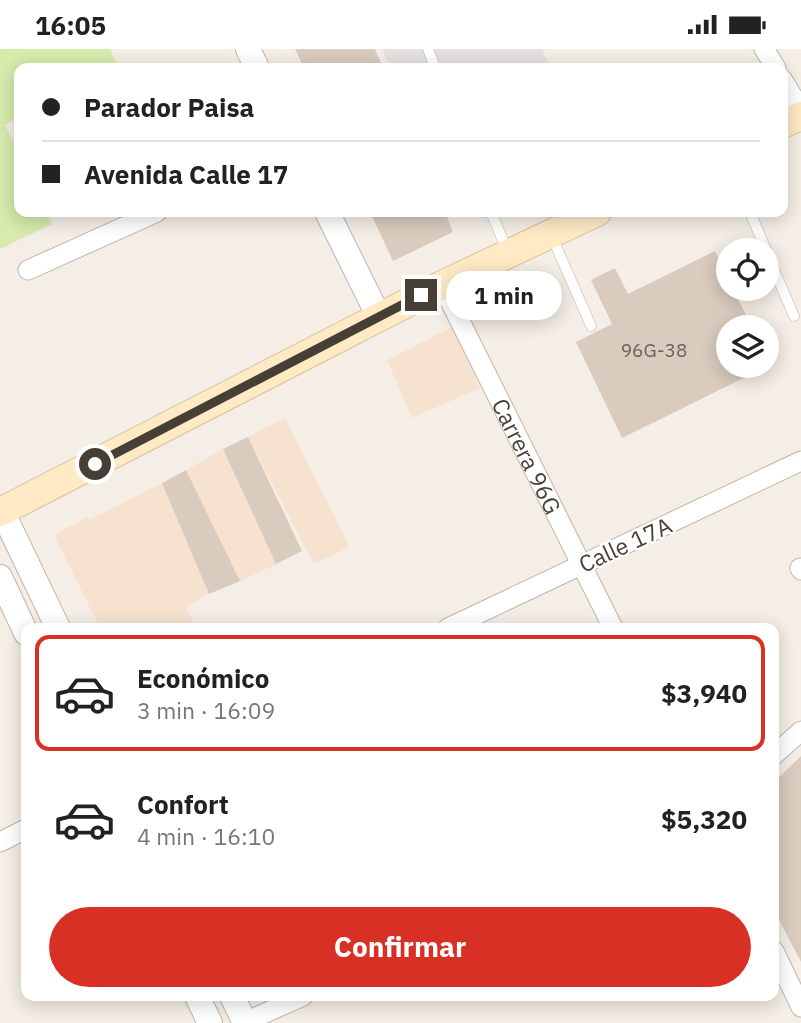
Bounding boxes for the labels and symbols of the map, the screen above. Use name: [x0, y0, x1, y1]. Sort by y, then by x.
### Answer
callout: 1 min: [446, 271, 561, 319]
route end: [405, 279, 437, 311]
house number: 96G-38: [621, 338, 687, 362]
street label: Carrera 96G: [486, 393, 569, 519]
route start: [79, 448, 111, 480]
street label: Calle 17A: [574, 509, 677, 579]

